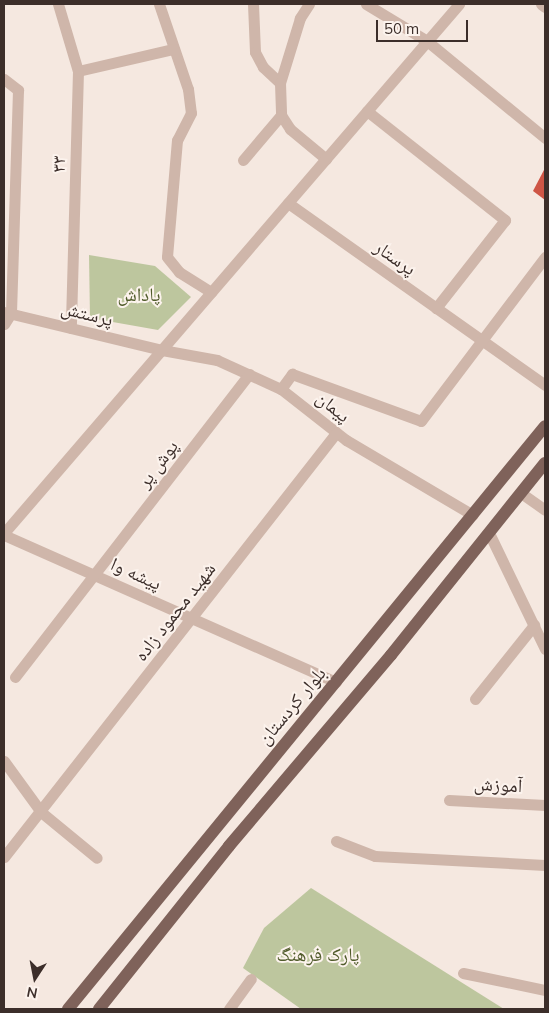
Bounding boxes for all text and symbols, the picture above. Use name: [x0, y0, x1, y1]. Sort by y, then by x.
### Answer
scale bar: [379, 10, 472, 42]
text: 50 m: [384, 19, 419, 38]
street label: ۳۳: [47, 155, 71, 173]
street label: پرستار: [370, 236, 420, 280]
park label: پاداش: [118, 284, 160, 306]
street label: پرستش: [59, 297, 115, 331]
street label: پیمان: [311, 386, 355, 428]
street label: پوش پر: [133, 436, 183, 492]
street label: پیشه وا: [107, 553, 165, 595]
street label: شهید محمود زاده: [129, 558, 221, 666]
street label: بلوار کردستان: [253, 663, 331, 749]
street label: آموزش: [473, 772, 523, 798]
park label: پارک فرهنگ: [277, 944, 359, 966]
north arrow: [10, 953, 60, 1003]
text: N: [25, 983, 39, 1003]

